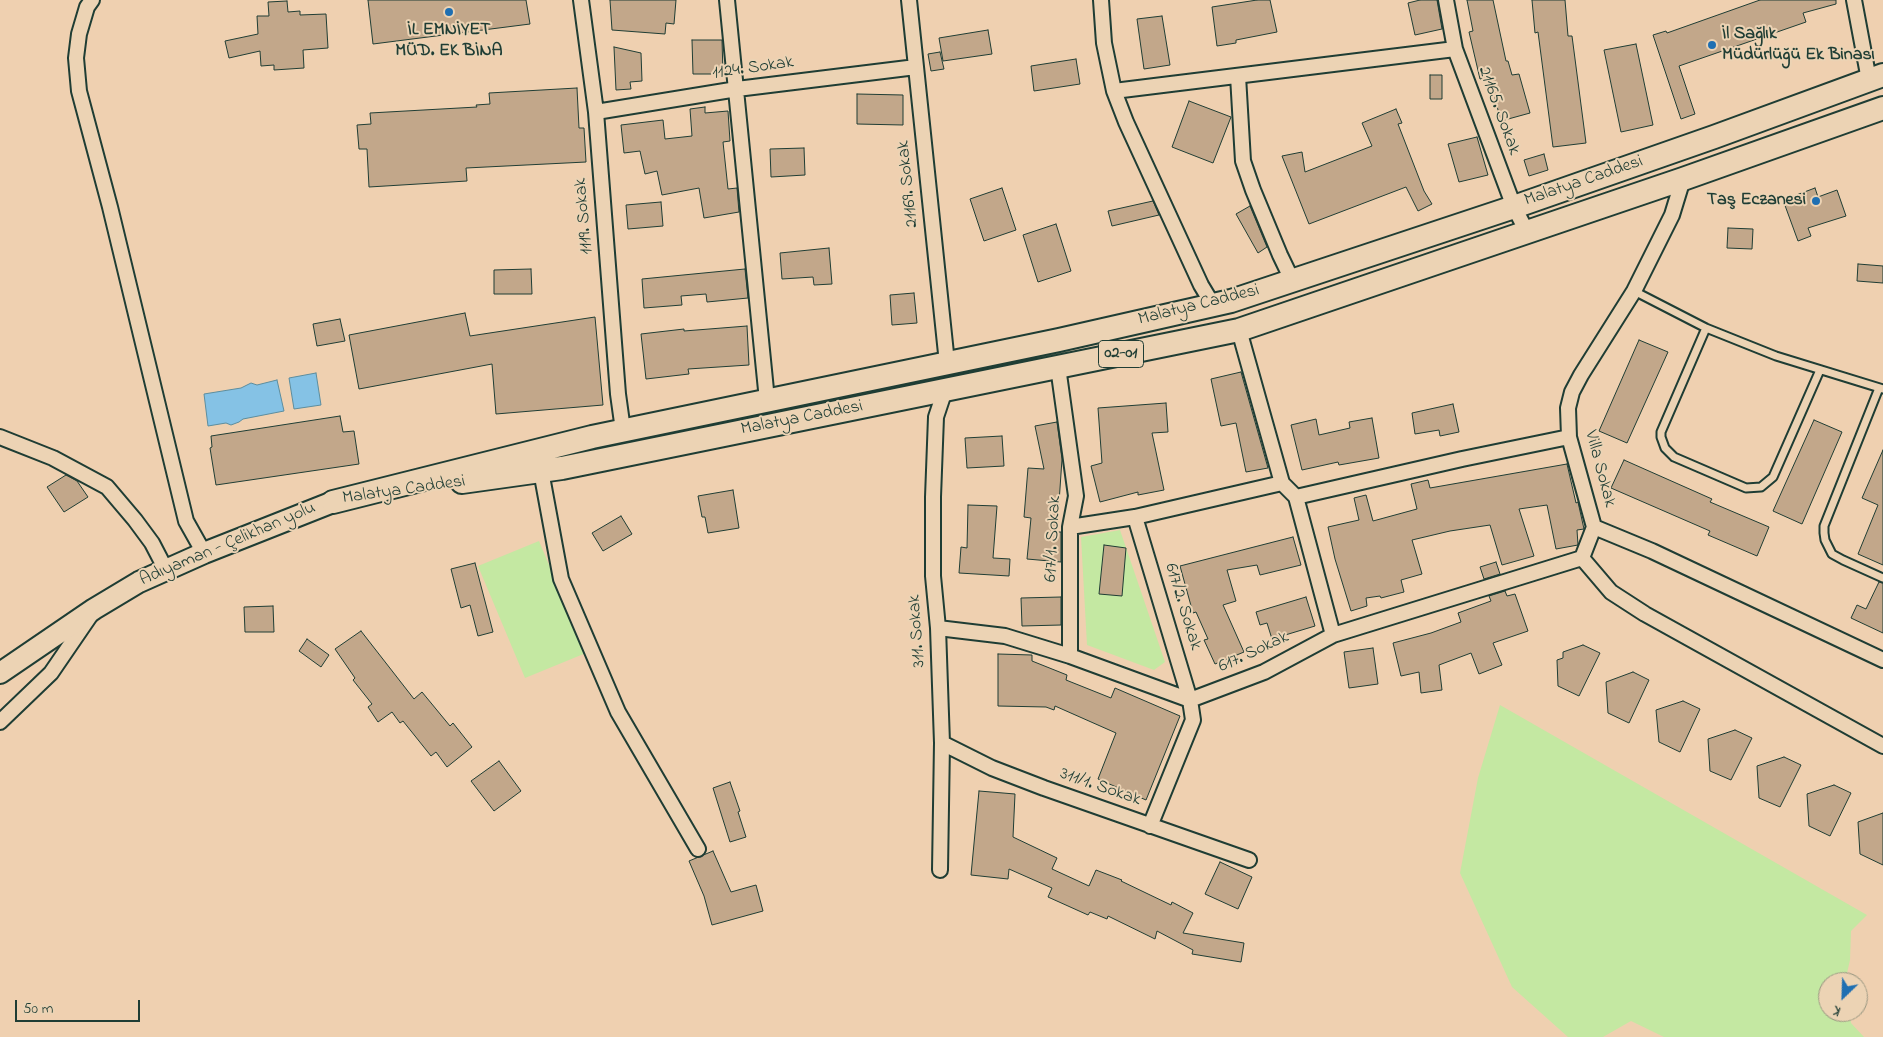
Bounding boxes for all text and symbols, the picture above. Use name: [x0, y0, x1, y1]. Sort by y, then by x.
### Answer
marker: İL EMNİYET MÜD. EK BİNA: [443, 6, 455, 18]
place label: İL EMNİYET MÜD. EK BİNA: [395, 20, 503, 62]
place label: İl Sağlık Müdürlüğü Ek Binası: [1722, 24, 1875, 66]
marker: İl Sağlık Müdürlüğü Ek Binası: [1706, 39, 1718, 51]
street label: 1124. Sokak: [711, 53, 795, 85]
street label: 21165. Sokak: [1472, 64, 1524, 158]
street label: 21169. Sokak: [894, 139, 924, 229]
street label: Malatya Caddesi: [1522, 152, 1646, 212]
street label: 1119. Sokak: [571, 177, 599, 255]
place label: Taş Eczanesi: [1707, 190, 1806, 212]
marker: Taş Eczanesi: [1810, 195, 1822, 207]
street label: Malatya Caddesi: [1136, 281, 1262, 331]
road number: 02-01: [1098, 340, 1144, 368]
street label: Malatya Caddesi: [739, 397, 865, 441]
street label: Villa Sokak: [1578, 428, 1620, 510]
street label: Malatya Caddesi: [341, 472, 467, 510]
street label: 617/1. Sokak: [1041, 495, 1067, 583]
street label: Adıyaman - Çelikhan yolu: [137, 498, 319, 592]
street label: 617/2. Sokak: [1159, 561, 1205, 653]
street label: 311. Sokak: [905, 594, 931, 668]
street label: 617. Sokak: [1215, 627, 1293, 679]
street label: 311/1. Sokak: [1057, 764, 1143, 812]
north arrow: [1818, 972, 1868, 1022]
scale bar: [18, 990, 142, 1022]
text: 50 m: [23, 998, 53, 1020]
text: K: [1830, 999, 1844, 1021]

